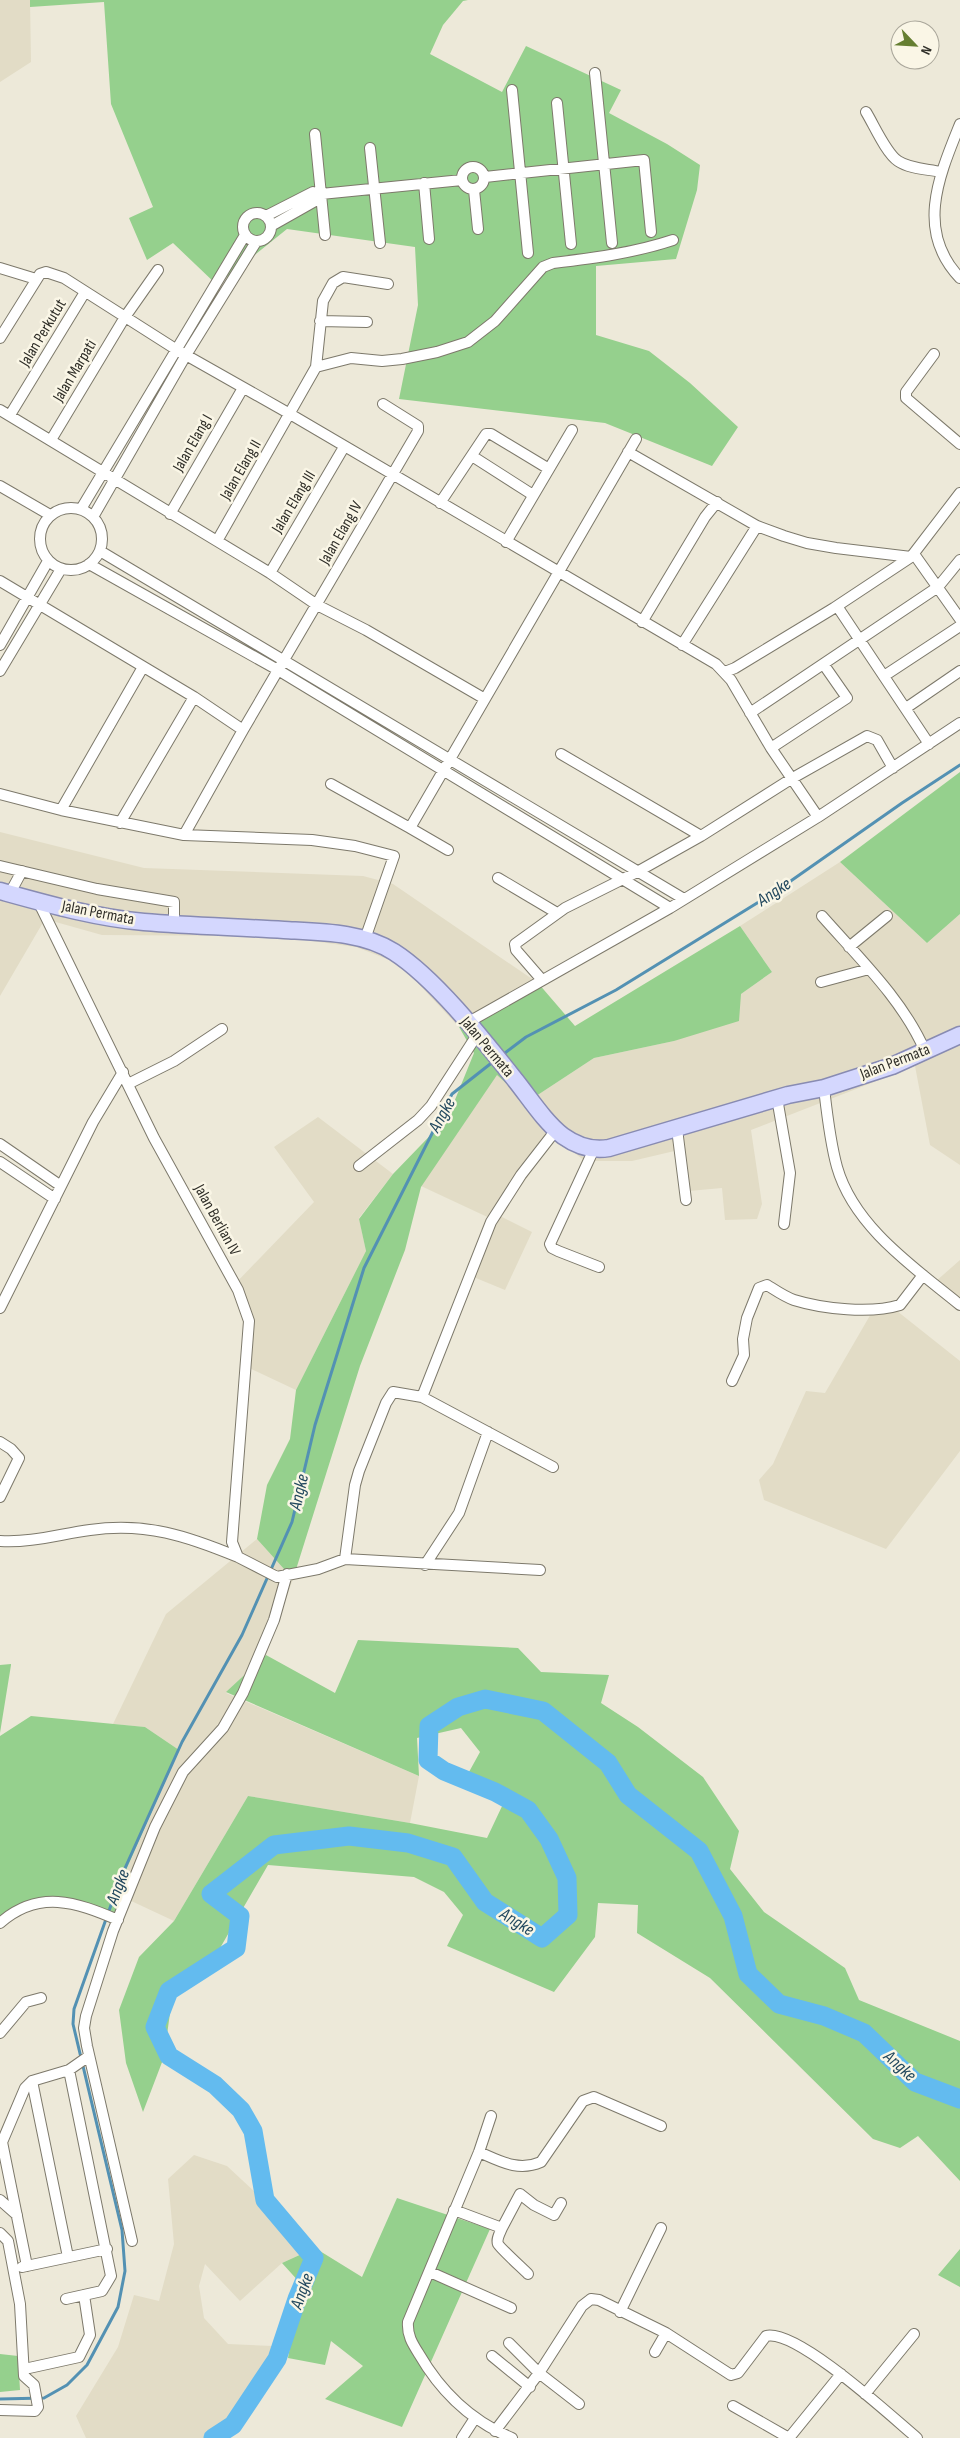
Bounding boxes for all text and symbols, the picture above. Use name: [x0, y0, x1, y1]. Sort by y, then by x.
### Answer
north arrow: [890, 20, 940, 70]
text: N: [917, 43, 936, 57]
street label: Jalan Perkutut: [15, 296, 71, 371]
street label: Jalan Marpati: [49, 337, 101, 406]
street label: Jalan Elang I: [169, 411, 217, 476]
street label: Jalan Elang II: [216, 437, 266, 504]
street label: Jalan Elang III: [268, 467, 320, 537]
street label: Jalan Elang IV: [315, 497, 367, 569]
water label: Angke: [752, 873, 795, 911]
street label: Jalan Permata: [59, 897, 136, 929]
street label: Jalan Permata: [456, 1012, 518, 1081]
street label: Jalan Permata: [857, 1040, 933, 1084]
water label: Angke: [424, 1094, 460, 1137]
street label: Jalan Berlian IV: [189, 1180, 245, 1260]
water label: Angke: [284, 1472, 313, 1513]
water label: Angke: [101, 1866, 134, 1909]
water label: Angke: [495, 1903, 538, 1940]
water label: Angke: [879, 2045, 920, 2086]
water label: Angke: [286, 2270, 318, 2313]

